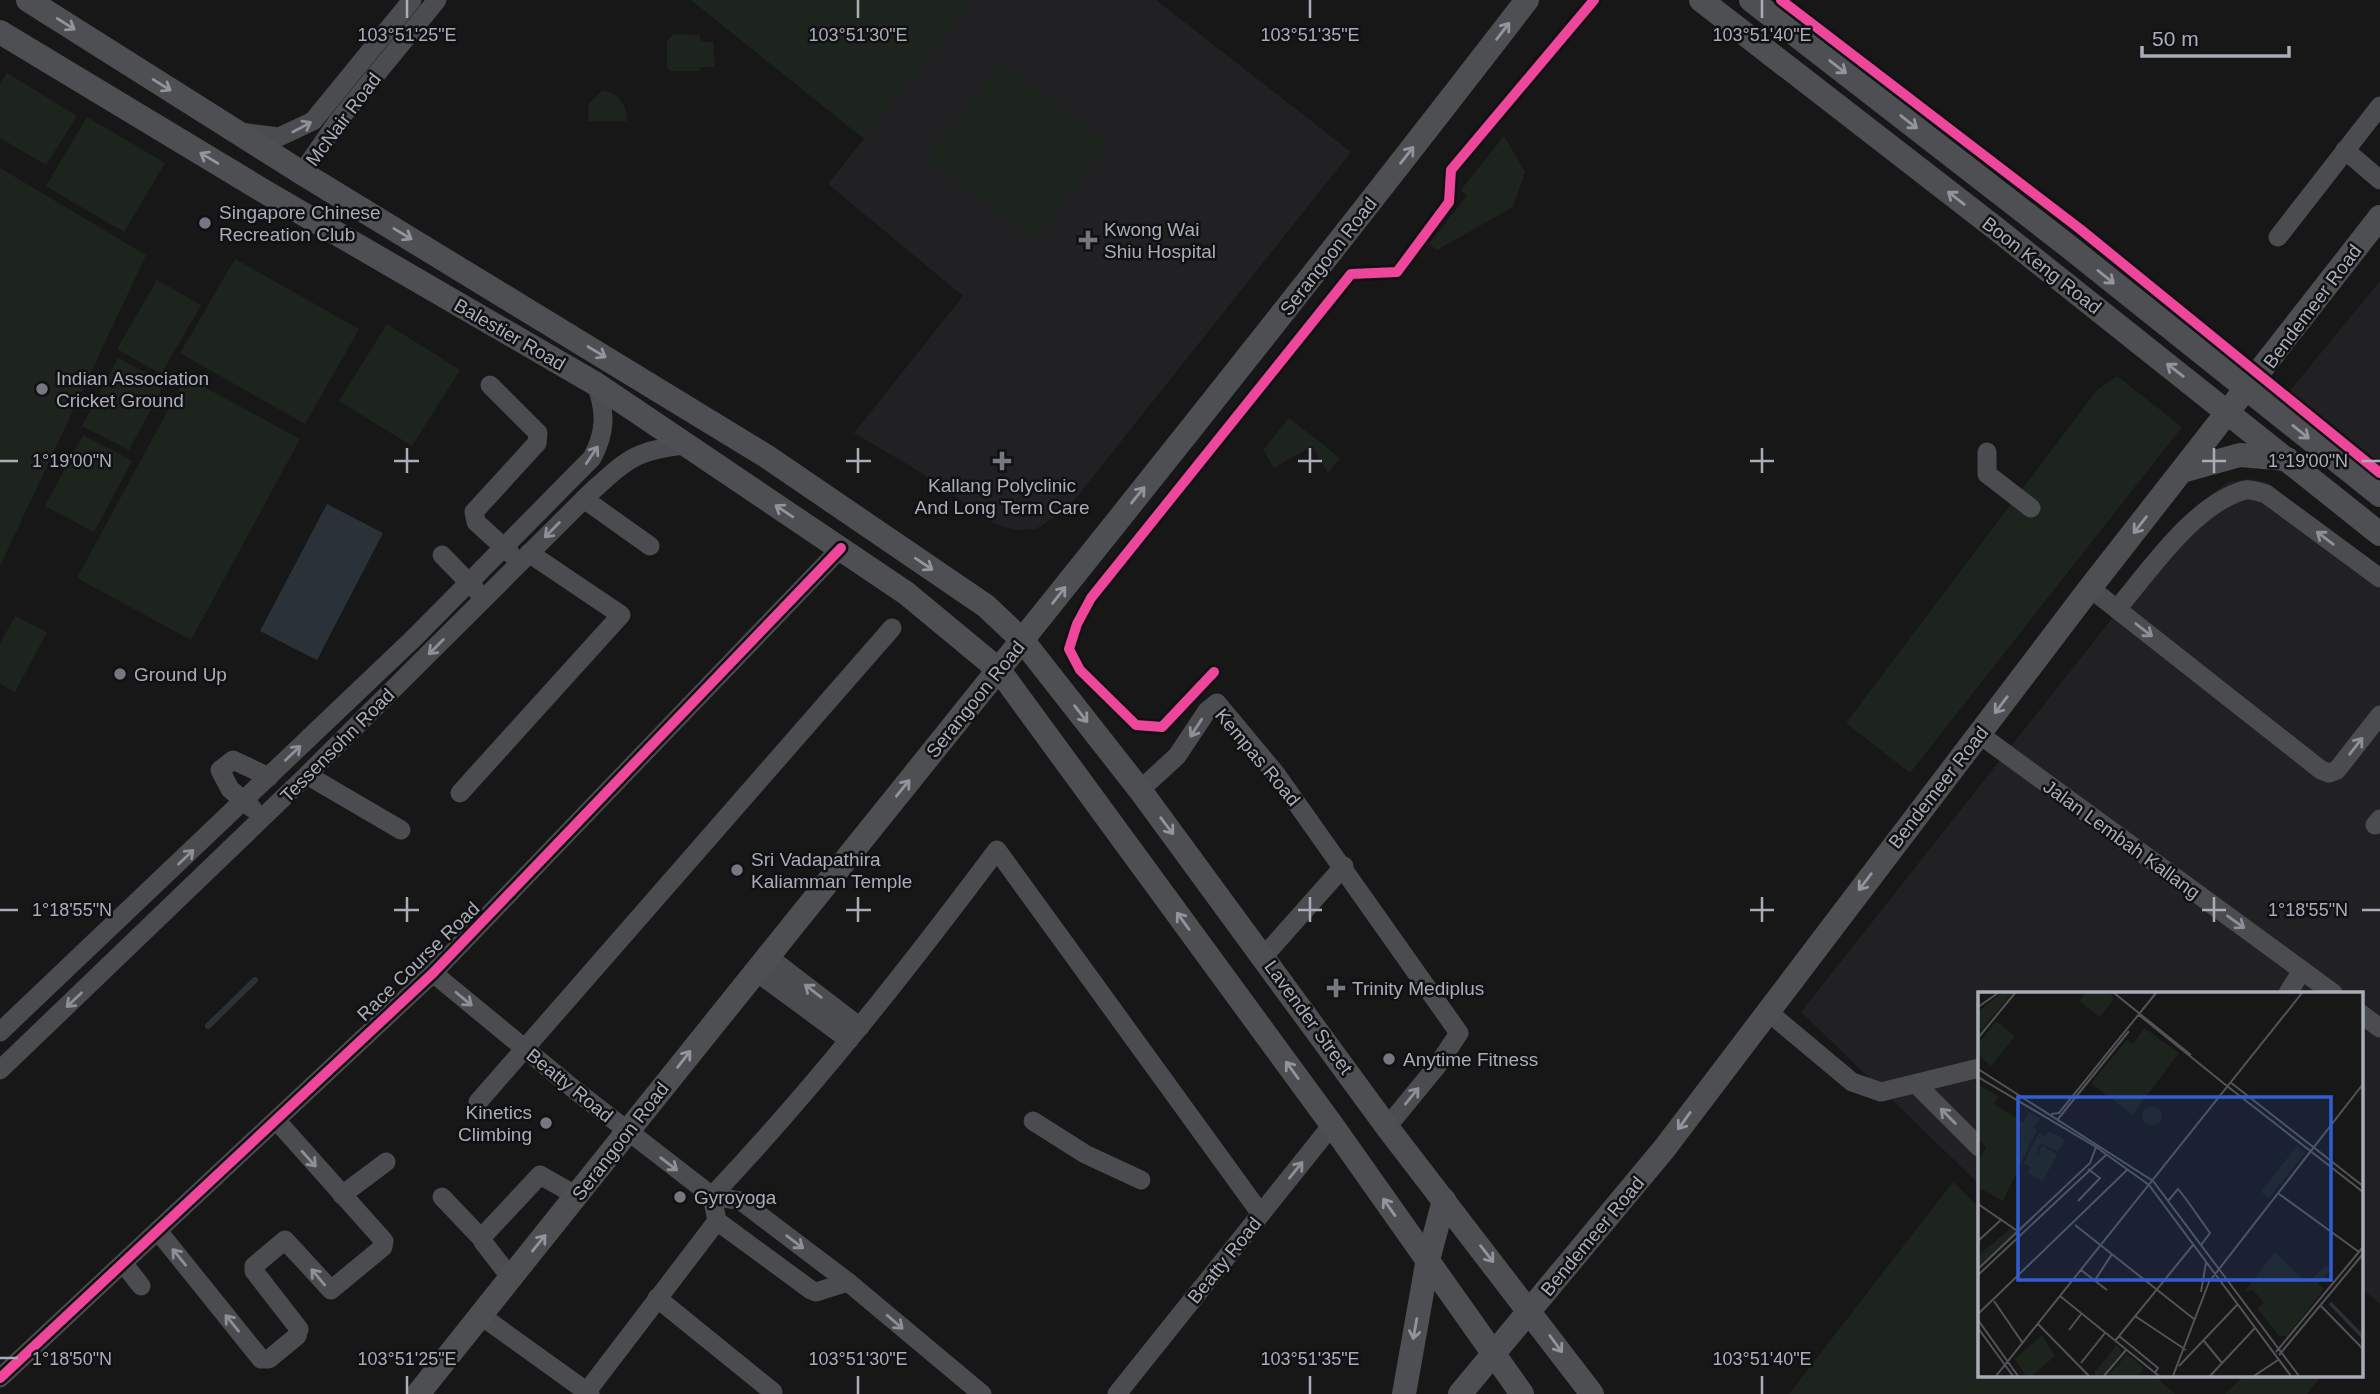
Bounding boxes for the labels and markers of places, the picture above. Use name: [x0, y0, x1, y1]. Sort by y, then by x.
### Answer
place label: Singapore Chinese Recreation Club: [219, 202, 381, 245]
marker: Singapore Chinese Recreation Club: [197, 215, 213, 231]
place label: Kwong Wai Shiu Hospital: [1104, 219, 1216, 262]
marker: Kwong Wai Shiu Hospital: [1078, 230, 1098, 250]
place label: Indian Association Cricket Ground: [56, 368, 209, 411]
marker: Indian Association Cricket Ground: [34, 381, 50, 397]
marker: Kallang Polyclinic And Long Term Care: [992, 451, 1012, 471]
place label: Kallang Polyclinic And Long Term Care: [915, 475, 1089, 518]
place label: Ground Up: [134, 664, 227, 685]
marker: Ground Up: [112, 666, 128, 682]
place label: Sri Vadapathira Kaliamman Temple: [751, 849, 912, 892]
marker: Sri Vadapathira Kaliamman Temple: [729, 862, 745, 878]
marker: Trinity Mediplus: [1326, 978, 1346, 998]
place label: Trinity Mediplus: [1352, 978, 1484, 999]
place label: Anytime Fitness: [1403, 1049, 1538, 1070]
marker: Anytime Fitness: [1381, 1051, 1397, 1067]
place label: Kinetics Climbing: [458, 1102, 532, 1145]
marker: Kinetics Climbing: [538, 1115, 554, 1131]
place label: Gyroyoga: [694, 1187, 777, 1208]
marker: Gyroyoga: [672, 1189, 688, 1205]

